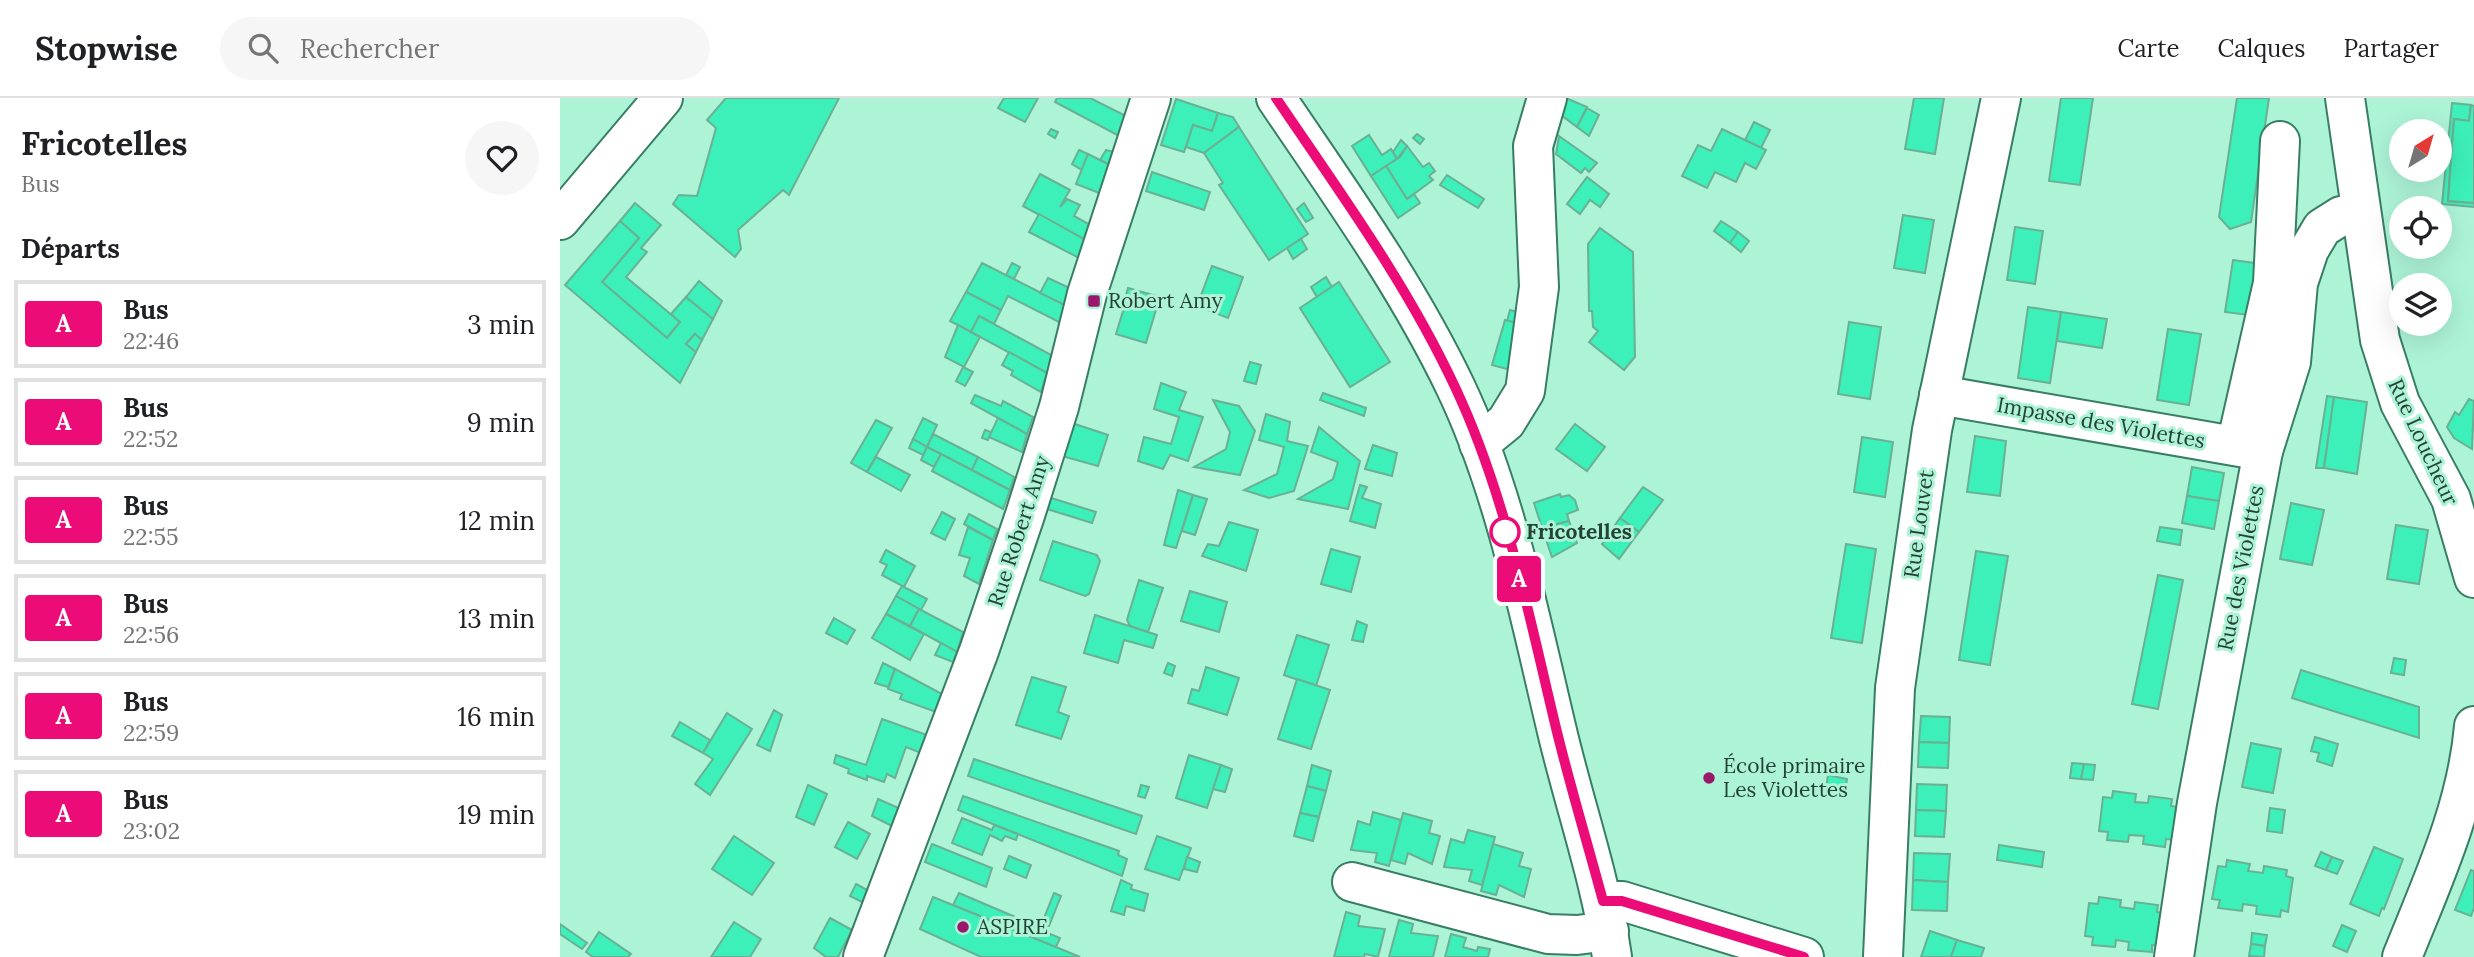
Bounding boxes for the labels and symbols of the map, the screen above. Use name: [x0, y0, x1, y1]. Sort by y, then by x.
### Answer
north arrow: [2389, 119, 2452, 182]
place label: Robert Amy: [1108, 287, 1223, 314]
marker: Robert Amy: [1086, 293, 1102, 309]
street label: Rue Loucheur: [2382, 374, 2465, 509]
street label: Impasse des Violettes: [1995, 391, 2207, 454]
street label: Rue Robert Amy: [981, 452, 1056, 610]
street label: Rue Louvet: [1898, 467, 1940, 580]
street label: Rue des Violettes: [2211, 483, 2270, 653]
marker: Fricotelles: [1490, 517, 1520, 547]
place label: Fricotelles: [1526, 518, 1632, 545]
line badge: A: [1496, 556, 1542, 602]
place label: École primaire Les Violettes: [1723, 752, 1865, 803]
marker: École primaire Les Violettes: [1701, 770, 1717, 786]
place label: ASPIRE: [976, 913, 1048, 940]
marker: ASPIRE: [955, 919, 971, 935]

